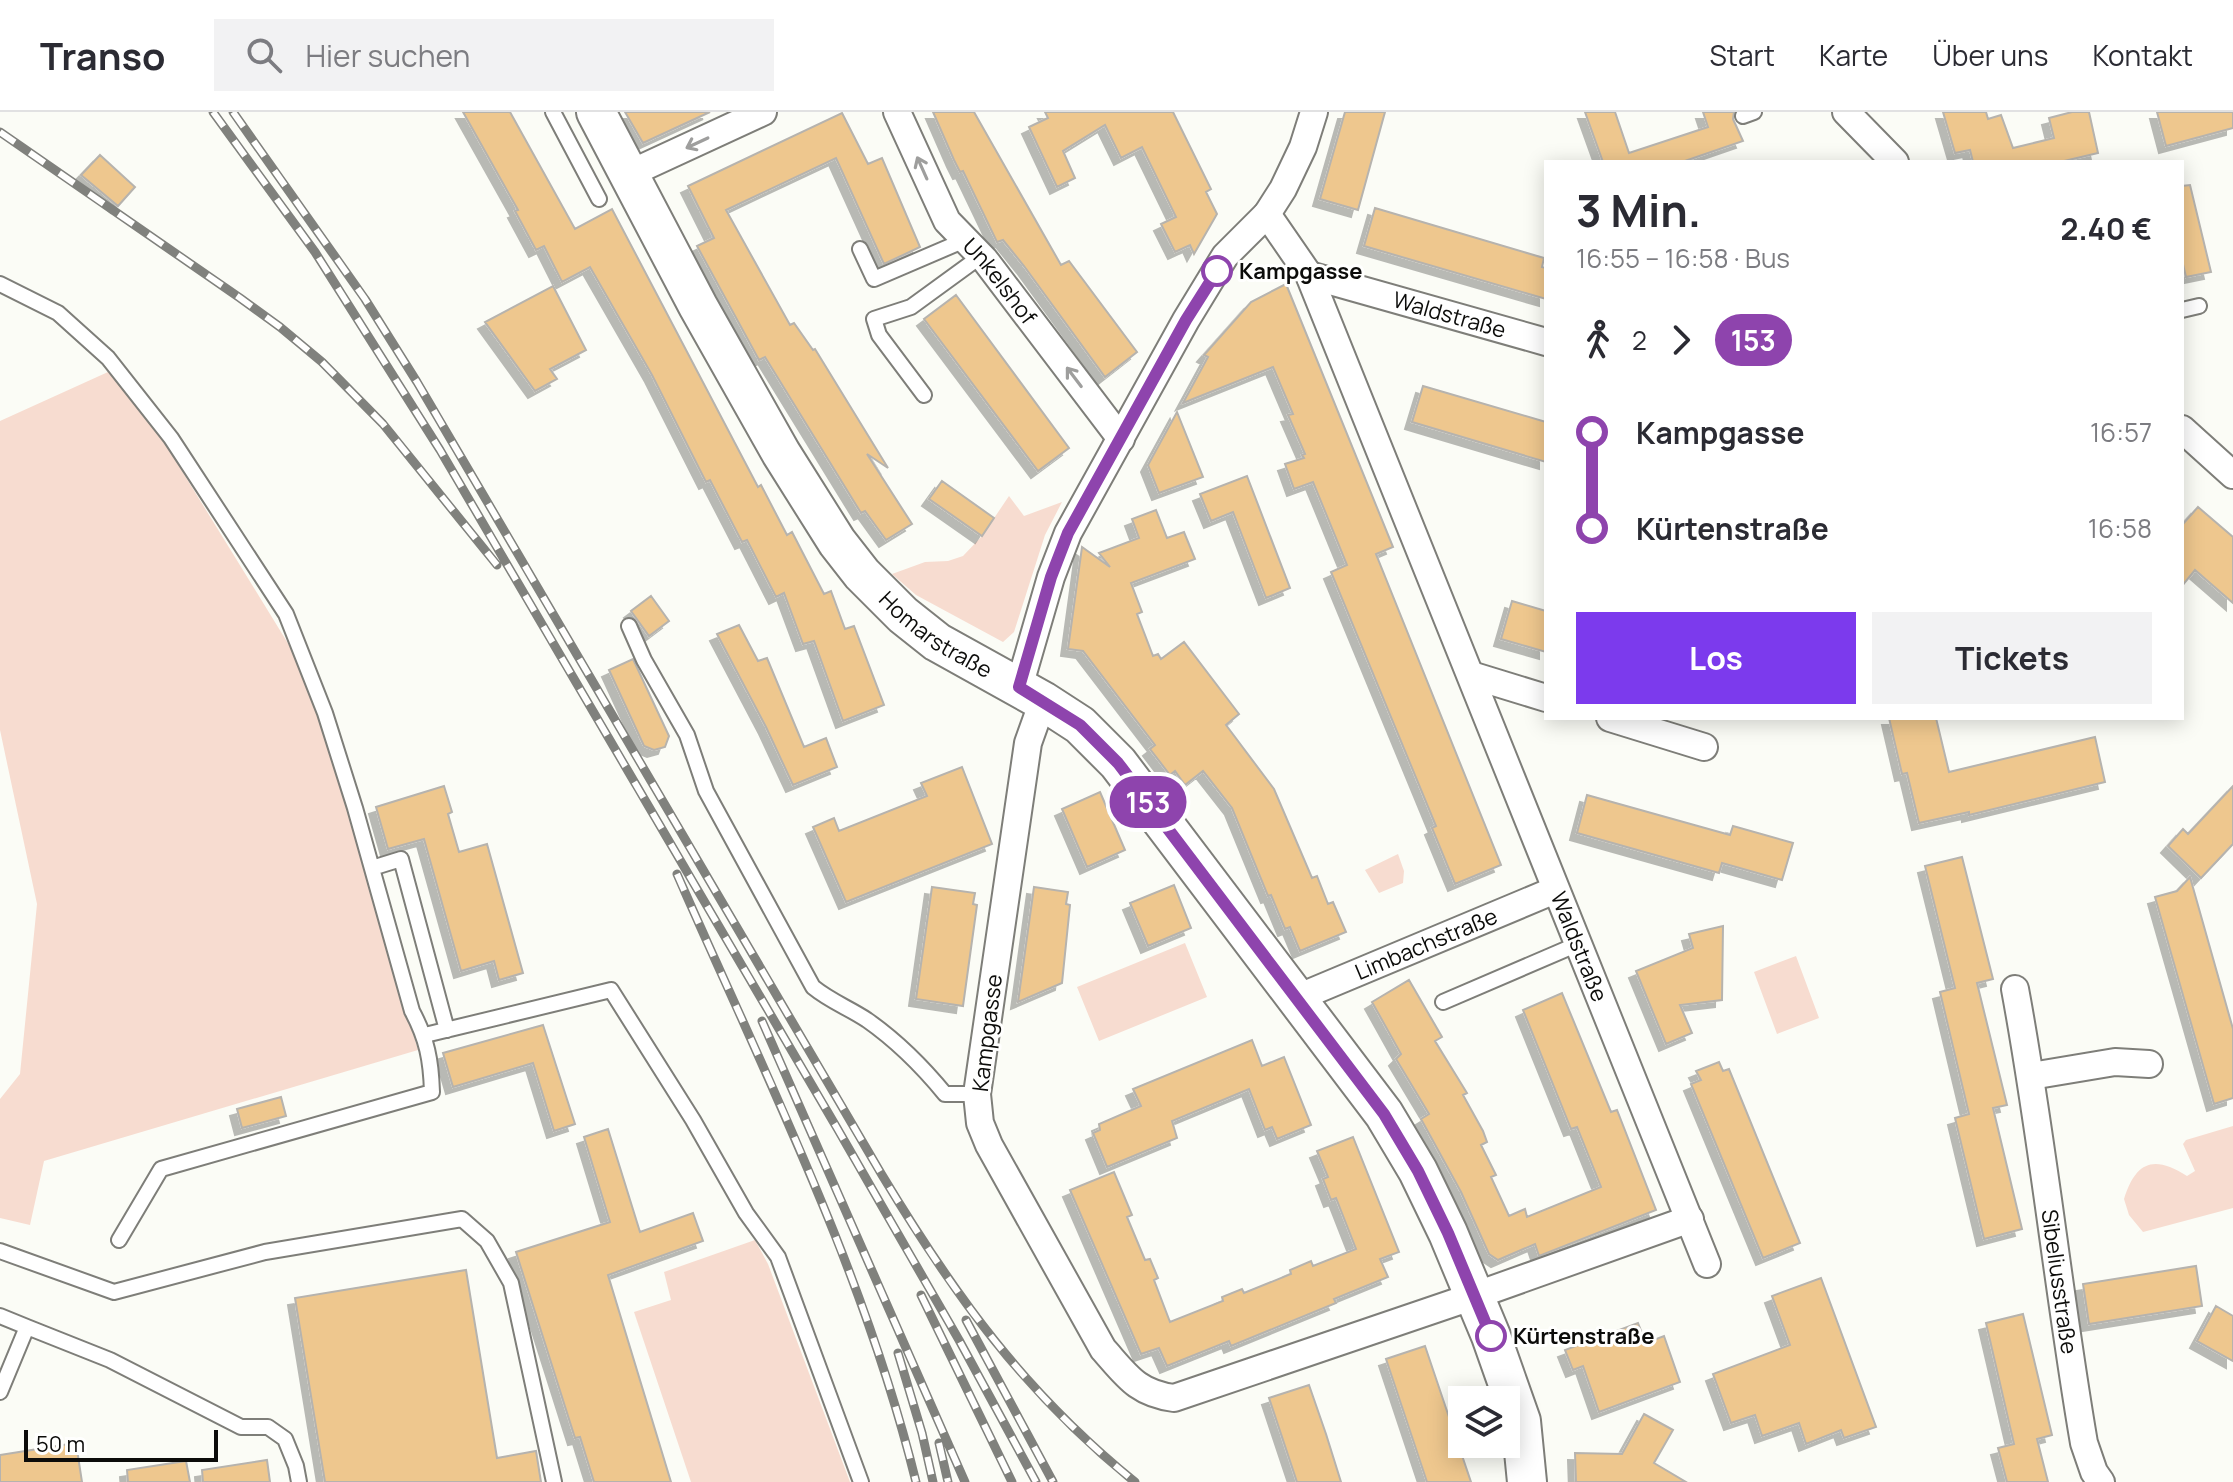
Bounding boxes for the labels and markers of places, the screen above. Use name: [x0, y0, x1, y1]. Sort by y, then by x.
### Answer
marker: Kampgasse: [1202, 256, 1232, 286]
place label: Kampgasse: [1239, 256, 1363, 286]
marker: Kürtenstraße: [1476, 1321, 1506, 1351]
place label: Kürtenstraße: [1513, 1321, 1654, 1351]

